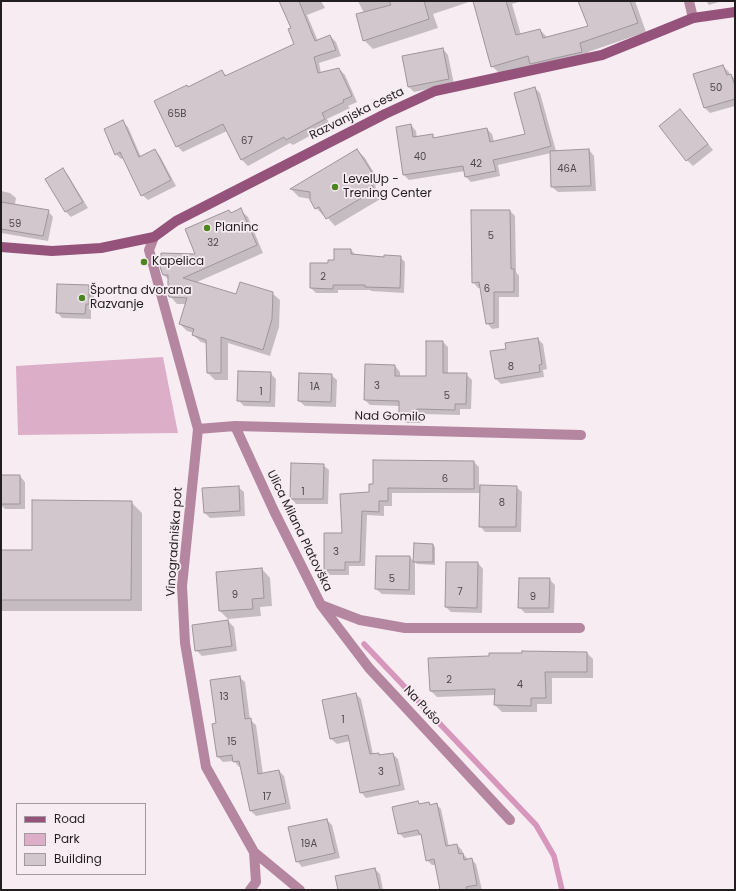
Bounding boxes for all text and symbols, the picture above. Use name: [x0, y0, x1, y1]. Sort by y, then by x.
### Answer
house number: 50: [710, 82, 722, 94]
street label: Razvanjska cesta: [307, 85, 407, 143]
house number: 65B: [168, 108, 186, 120]
house number: 67: [241, 135, 253, 147]
house number: 40: [414, 151, 426, 163]
house number: 42: [470, 158, 482, 170]
house number: 46A: [557, 163, 577, 175]
place label: LevelUp - Trening Center: [343, 173, 432, 201]
marker: LevelUp - Trening Center: [330, 182, 340, 192]
house number: 59: [9, 218, 21, 230]
place label: Planinc: [215, 221, 259, 235]
marker: Planinc: [202, 223, 212, 233]
house number: 5: [488, 230, 494, 242]
house number: 32: [207, 237, 219, 249]
place label: Kapelica: [152, 255, 204, 269]
marker: Kapelica: [139, 257, 149, 267]
house number: 2: [320, 271, 326, 283]
house number: 6: [484, 283, 490, 295]
place label: Športna dvorana Razvanje: [90, 284, 192, 312]
marker: Športna dvorana Razvanje: [77, 293, 87, 303]
house number: 8: [508, 361, 514, 373]
house number: 3: [374, 380, 380, 392]
house number: 1A: [310, 381, 320, 393]
house number: 1: [259, 386, 263, 398]
house number: 5: [444, 390, 450, 402]
street label: Nad Gomilo: [354, 409, 426, 425]
street label: Ulica Milana Platovška: [263, 468, 335, 594]
house number: 6: [442, 473, 448, 485]
house number: 1: [301, 486, 305, 498]
street label: Vinogradniška pot: [164, 487, 186, 597]
house number: 8: [499, 497, 505, 509]
house number: 3: [333, 546, 339, 558]
house number: 5: [389, 573, 395, 585]
house number: 7: [457, 586, 463, 598]
house number: 9: [232, 589, 238, 601]
house number: 9: [530, 591, 536, 603]
house number: 2: [446, 674, 452, 686]
house number: 4: [517, 679, 523, 691]
street label: Na Pušo: [400, 683, 444, 729]
house number: 13: [219, 691, 229, 703]
house number: 1: [341, 714, 345, 726]
house number: 15: [227, 736, 237, 748]
house number: 3: [378, 766, 384, 778]
house number: 17: [263, 791, 271, 803]
legend: [16, 803, 146, 875]
text: Road: [54, 810, 85, 827]
text: Park: [54, 830, 80, 847]
house number: 19A: [301, 838, 317, 850]
text: Building: [54, 850, 102, 867]

